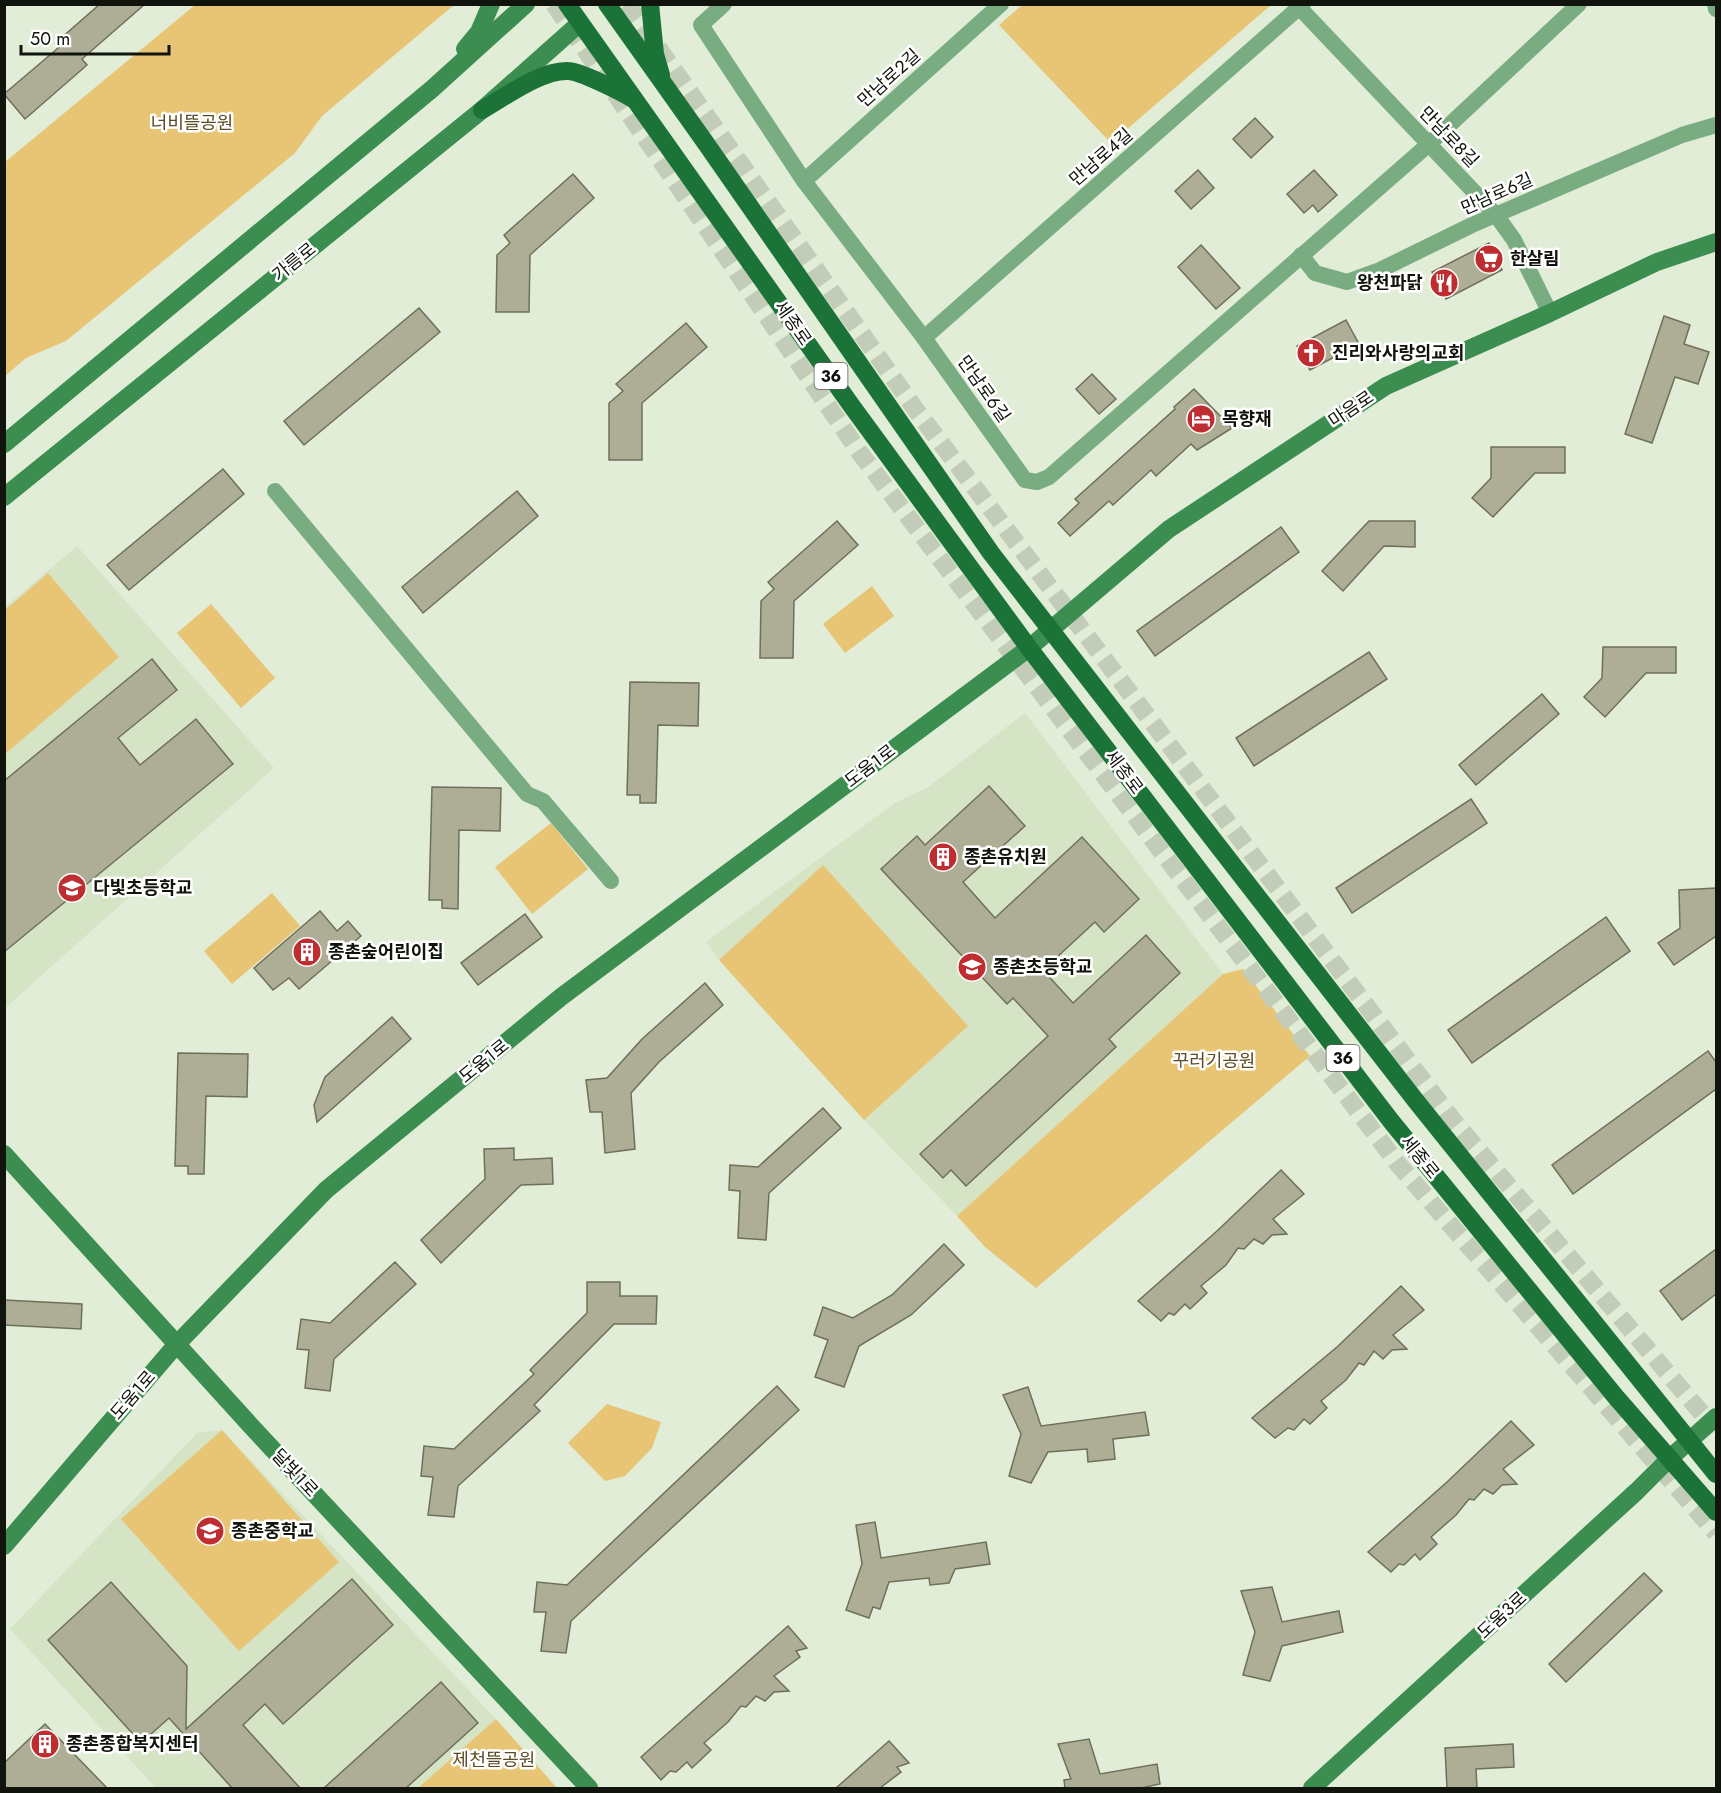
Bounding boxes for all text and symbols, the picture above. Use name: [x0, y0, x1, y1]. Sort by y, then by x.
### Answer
scale bar: [21, 18, 170, 56]
text: 50 m: [30, 26, 70, 52]
street label: 만남로2길: [852, 43, 926, 113]
street label: 만남로8길: [1413, 101, 1485, 173]
park label: 너비뜰공원: [151, 110, 233, 136]
street label: 만남로4길: [1064, 122, 1138, 192]
street label: 만남로6길: [1457, 167, 1537, 221]
street label: 가름로: [267, 236, 321, 288]
supermarket icon: 한살림: [1473, 243, 1505, 275]
place label: 한살림: [1510, 246, 1560, 272]
restaurant icon: 왕천파닭: [1428, 267, 1460, 299]
place label: 왕천파닭: [1357, 270, 1423, 296]
street label: 세종로: [768, 295, 818, 351]
church icon: 진리와사랑의교회: [1295, 337, 1327, 369]
place label: 진리와사랑의교회: [1332, 340, 1464, 366]
street label: 만남로6길: [951, 350, 1017, 428]
road number: 36: [814, 363, 848, 389]
street label: 마음로: [1323, 384, 1379, 434]
hotel icon: 목향재: [1185, 403, 1217, 435]
place label: 목향재: [1222, 406, 1272, 432]
street label: 도움1로: [839, 738, 901, 794]
street label: 세종로: [1099, 744, 1149, 800]
building icon: 종촌유치원: [927, 841, 959, 873]
place label: 종촌유치원: [964, 844, 1047, 870]
school or university icon: 다빛초등학교: [56, 872, 88, 904]
place label: 다빛초등학교: [93, 875, 192, 901]
building icon: 종촌숲어린이집: [291, 936, 323, 968]
place label: 종촌숲어린이집: [328, 939, 444, 965]
school or university icon: 종촌초등학교: [956, 951, 988, 983]
place label: 종촌초등학교: [993, 954, 1092, 980]
street label: 도움1로: [453, 1033, 515, 1089]
road number: 36: [1326, 1045, 1360, 1071]
park label: 꾸러기공원: [1173, 1048, 1255, 1074]
street label: 세종로: [1394, 1130, 1446, 1184]
street label: 도움1로: [104, 1365, 162, 1425]
street label: 달빛1로: [266, 1443, 324, 1503]
school or university icon: 종촌중학교: [194, 1515, 226, 1547]
place label: 종촌중학교: [231, 1518, 314, 1544]
street label: 도움3로: [1471, 1585, 1533, 1645]
building icon: 종촌종합복지센터: [29, 1728, 61, 1760]
place label: 종촌종합복지센터: [66, 1731, 198, 1757]
park label: 제천뜰공원: [453, 1747, 535, 1773]

